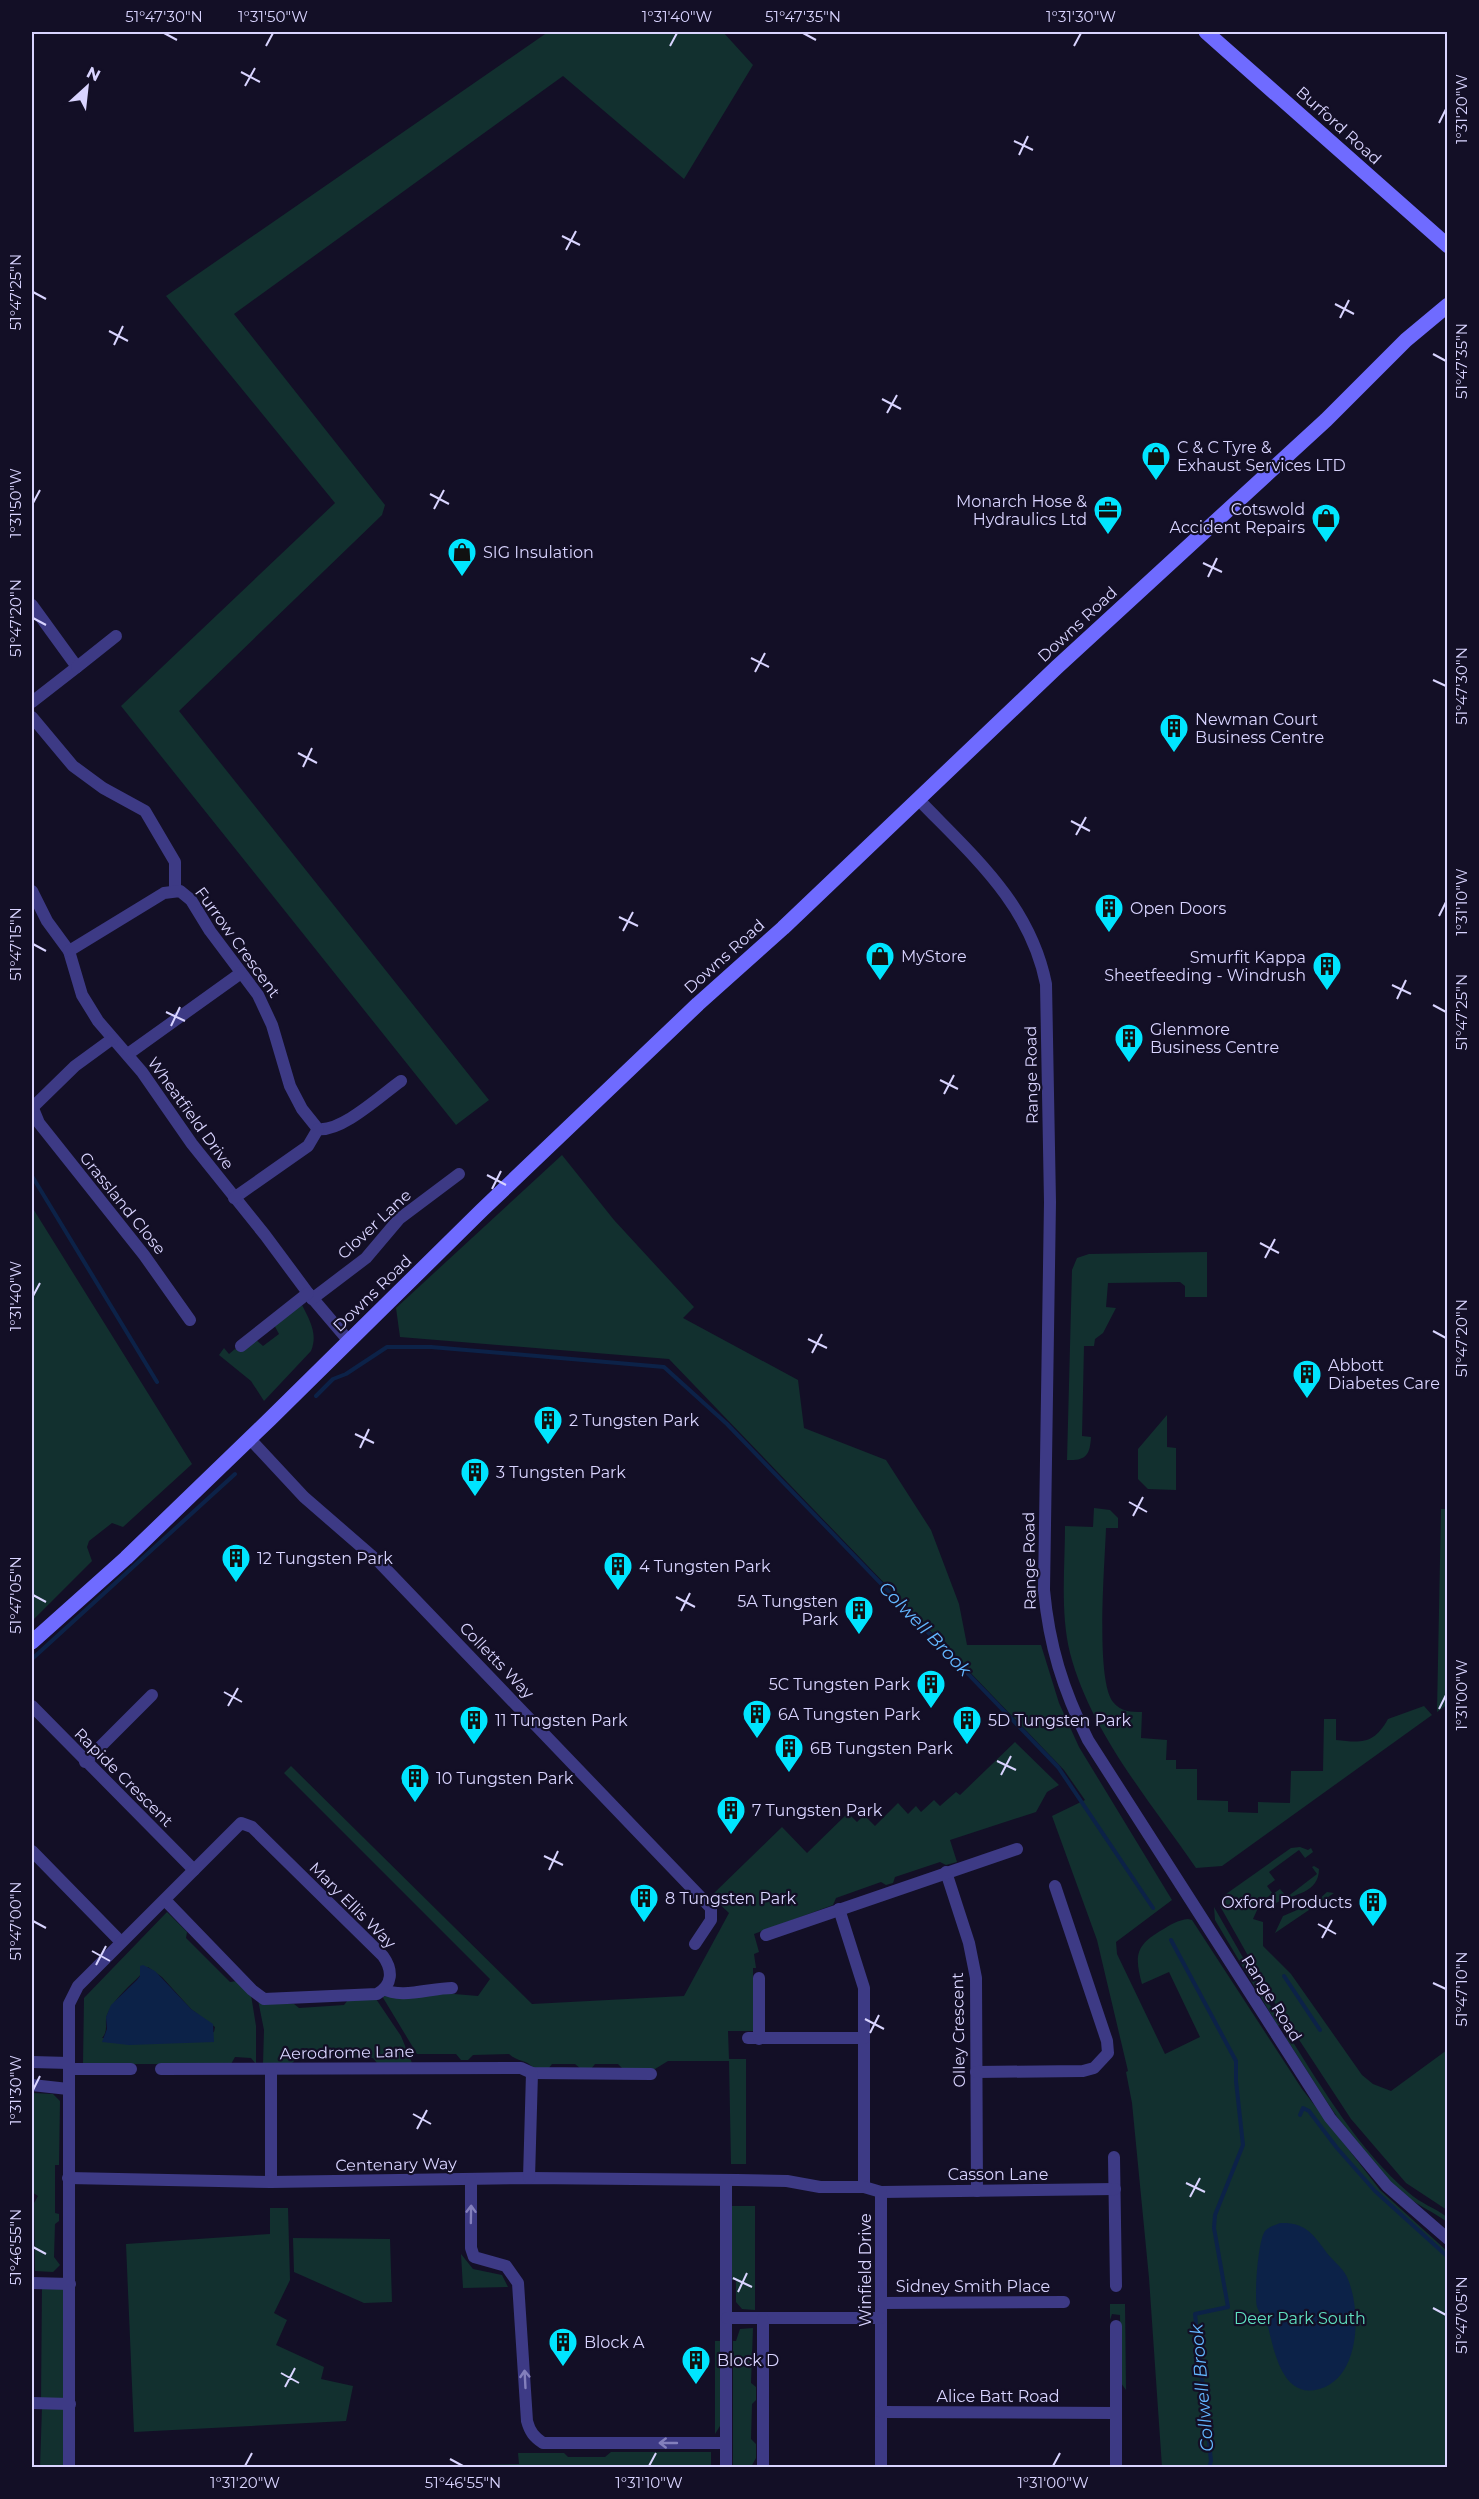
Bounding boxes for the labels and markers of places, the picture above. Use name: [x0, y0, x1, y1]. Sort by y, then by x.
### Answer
place label: C & C Tyre & Exhaust Services LTD: [1177, 438, 1346, 475]
shop icon: C & C Tyre & Exhaust Services LTD: [1140, 440, 1172, 482]
place label: Monarch Hose & Hydraulics Ltd: [956, 492, 1087, 529]
office icon: Monarch Hose & Hydraulics Ltd: [1092, 494, 1124, 536]
place label: Cotswold Accident Repairs: [1170, 500, 1305, 537]
shop icon: Cotswold Accident Repairs: [1310, 502, 1342, 544]
shop icon: SIG Insulation: [446, 536, 478, 578]
place label: SIG Insulation: [483, 543, 594, 562]
place label: Newman Court Business Centre: [1195, 710, 1324, 747]
building icon: Newman Court Business Centre: [1158, 712, 1190, 754]
building icon: Open Doors: [1093, 892, 1125, 934]
place label: Open Doors: [1130, 899, 1227, 918]
shop icon: MyStore: [864, 940, 896, 982]
place label: MyStore: [901, 947, 967, 966]
place label: Smurfit Kappa Sheetfeeding - Windrush: [1104, 948, 1306, 985]
building icon: Smurfit Kappa Sheetfeeding - Windrush: [1311, 950, 1343, 992]
place label: Glenmore Business Centre: [1150, 1020, 1279, 1057]
building icon: Glenmore Business Centre: [1113, 1022, 1145, 1064]
place label: Abbott Diabetes Care: [1328, 1356, 1440, 1393]
building icon: Abbott Diabetes Care: [1291, 1358, 1323, 1400]
building icon: 2 Tungsten Park: [532, 1404, 564, 1446]
place label: 2 Tungsten Park: [569, 1411, 699, 1430]
building icon: 3 Tungsten Park: [459, 1456, 491, 1498]
place label: 3 Tungsten Park: [496, 1463, 626, 1482]
building icon: 12 Tungsten Park: [220, 1542, 252, 1584]
place label: 12 Tungsten Park: [257, 1549, 393, 1568]
building icon: 4 Tungsten Park: [602, 1550, 634, 1592]
place label: 4 Tungsten Park: [639, 1557, 771, 1576]
place label: 5A Tungsten Park: [737, 1592, 838, 1629]
building icon: 5A Tungsten Park: [843, 1594, 875, 1636]
building icon: 5C Tungsten Park: [915, 1668, 947, 1710]
place label: 5C Tungsten Park: [769, 1675, 910, 1694]
building icon: 6A Tungsten Park: [741, 1698, 773, 1740]
building icon: 11 Tungsten Park: [458, 1704, 490, 1746]
building icon: 5D Tungsten Park: [951, 1704, 983, 1746]
place label: 6A Tungsten Park: [778, 1705, 921, 1724]
place label: 11 Tungsten Park: [495, 1711, 628, 1730]
place label: 5D Tungsten Park: [988, 1711, 1132, 1730]
building icon: 6B Tungsten Park: [773, 1732, 805, 1774]
place label: 6B Tungsten Park: [810, 1739, 953, 1758]
building icon: 10 Tungsten Park: [399, 1762, 431, 1804]
place label: 10 Tungsten Park: [436, 1769, 574, 1788]
building icon: 7 Tungsten Park: [715, 1794, 747, 1836]
place label: 7 Tungsten Park: [752, 1801, 883, 1820]
building icon: 8 Tungsten Park: [628, 1882, 660, 1924]
building icon: Oxford Products: [1357, 1886, 1389, 1928]
place label: 8 Tungsten Park: [665, 1889, 797, 1908]
place label: Oxford Products: [1221, 1893, 1352, 1912]
building icon: Block A: [547, 2326, 579, 2368]
place label: Block A: [584, 2333, 645, 2352]
building icon: Block D: [680, 2344, 712, 2386]
place label: Block D: [717, 2351, 779, 2370]

